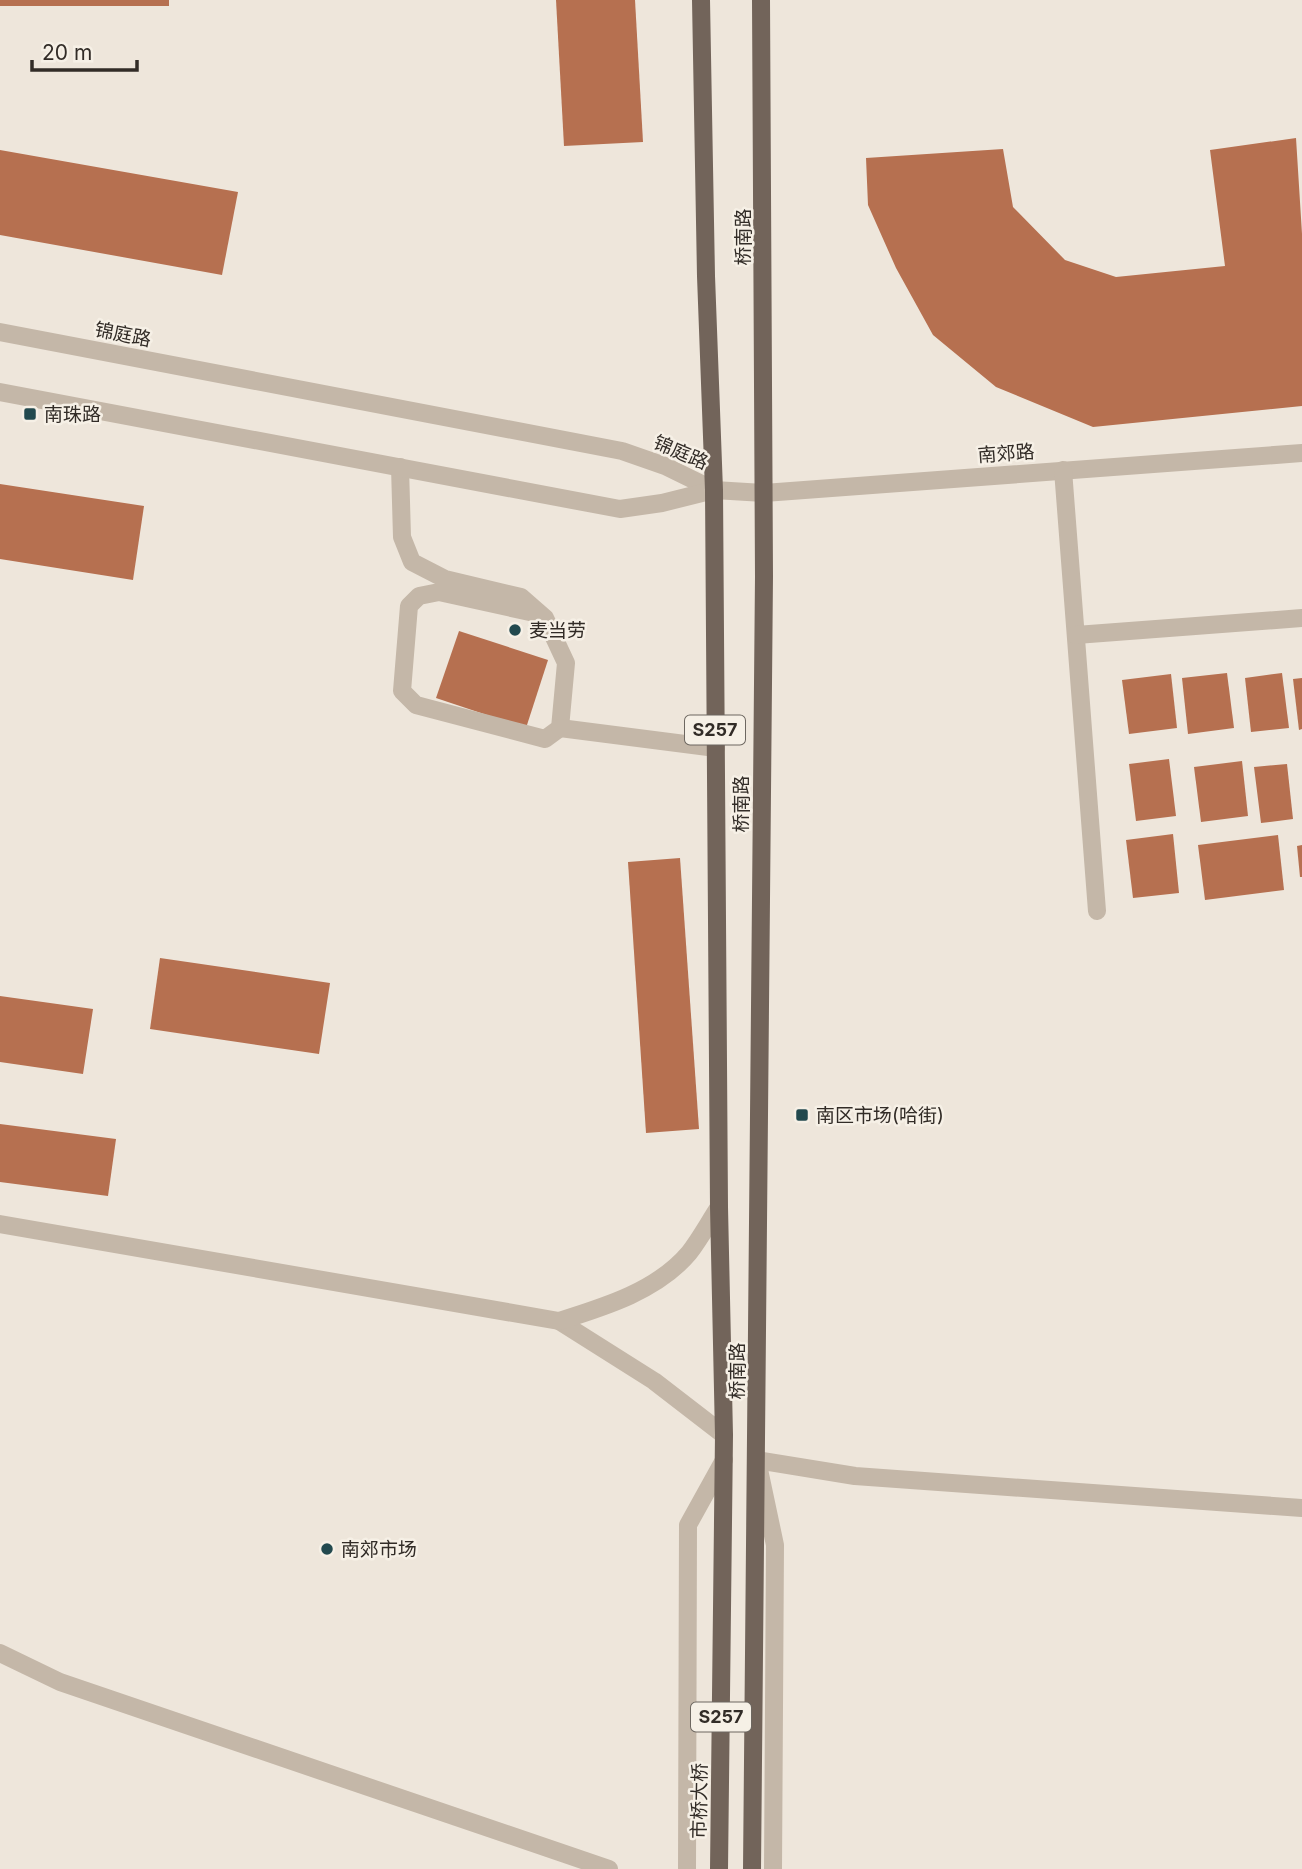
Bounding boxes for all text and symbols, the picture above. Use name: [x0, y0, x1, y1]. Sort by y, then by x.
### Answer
scale bar: [32, 28, 136, 72]
text: 20 m: [42, 40, 92, 65]
street label: 桥南路: [732, 208, 755, 266]
street label: 锦庭路: [93, 318, 153, 351]
place label: 南珠路: [44, 403, 101, 426]
marker: 南珠路: [22, 406, 38, 422]
street label: 锦庭路: [650, 431, 712, 474]
street label: 南郊路: [977, 440, 1035, 467]
place label: 麦当劳: [529, 619, 586, 642]
marker: 麦当劳: [507, 622, 523, 638]
road number: S257: [685, 716, 745, 744]
street label: 桥南路: [730, 775, 753, 833]
place label: 南区市场(哈街): [816, 1104, 944, 1127]
marker: 南区市场(哈街): [794, 1107, 810, 1123]
street label: 桥南路: [726, 1342, 749, 1400]
place label: 南郊市场: [341, 1538, 417, 1561]
marker: 南郊市场: [319, 1541, 335, 1557]
road number: S257: [691, 1702, 751, 1732]
street label: 市桥大桥: [687, 1763, 712, 1839]

